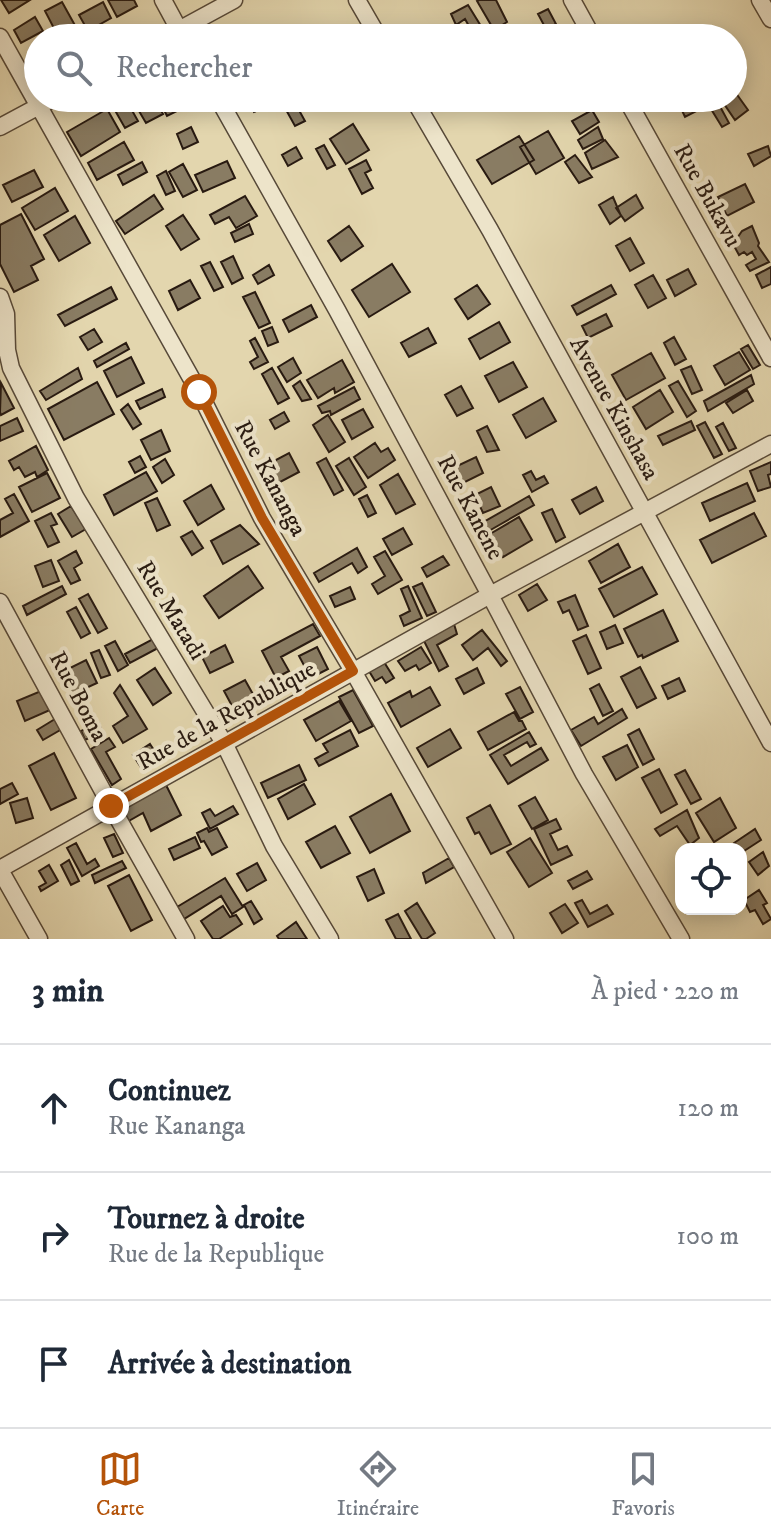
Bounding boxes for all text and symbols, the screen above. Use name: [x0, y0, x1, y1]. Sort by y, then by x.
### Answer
search box: [24, 24, 747, 112]
icon: search: [52, 46, 96, 90]
text: Rechercher: [116, 50, 252, 87]
street label: Rue Bukavu: [666, 139, 748, 252]
street label: Avenue Kinshasa: [562, 332, 666, 486]
route start: [181, 374, 217, 410]
street label: Rue Kananga: [227, 415, 314, 542]
street label: Rue Kanene: [430, 450, 510, 565]
street label: Rue Matadi: [130, 555, 213, 666]
street label: Rue Boma: [42, 646, 115, 747]
street label: Rue de la Republique: [132, 654, 321, 777]
route end: [93, 788, 129, 824]
map controls: [675, 843, 747, 915]
button: locate: [675, 843, 747, 915]
text: 3 min: [32, 970, 104, 1012]
text: À pied · 220 m: [591, 975, 739, 1008]
text: Continuez: [108, 1073, 231, 1110]
icon: ahead: [32, 1086, 76, 1130]
text: 120 m: [678, 1092, 739, 1125]
text: Rue Kananga: [108, 1110, 245, 1143]
text: Tournez à droite: [108, 1201, 305, 1238]
icon: right: [32, 1214, 76, 1258]
text: 100 m: [676, 1220, 739, 1253]
text: Rue de la Republique: [108, 1238, 324, 1271]
icon: arrive: [32, 1342, 76, 1386]
text: Arrivée à destination: [108, 1346, 352, 1383]
tab: Carte: [96, 1447, 144, 1522]
tab: Itinéraire: [337, 1447, 419, 1522]
tab: Favoris: [611, 1447, 675, 1522]

